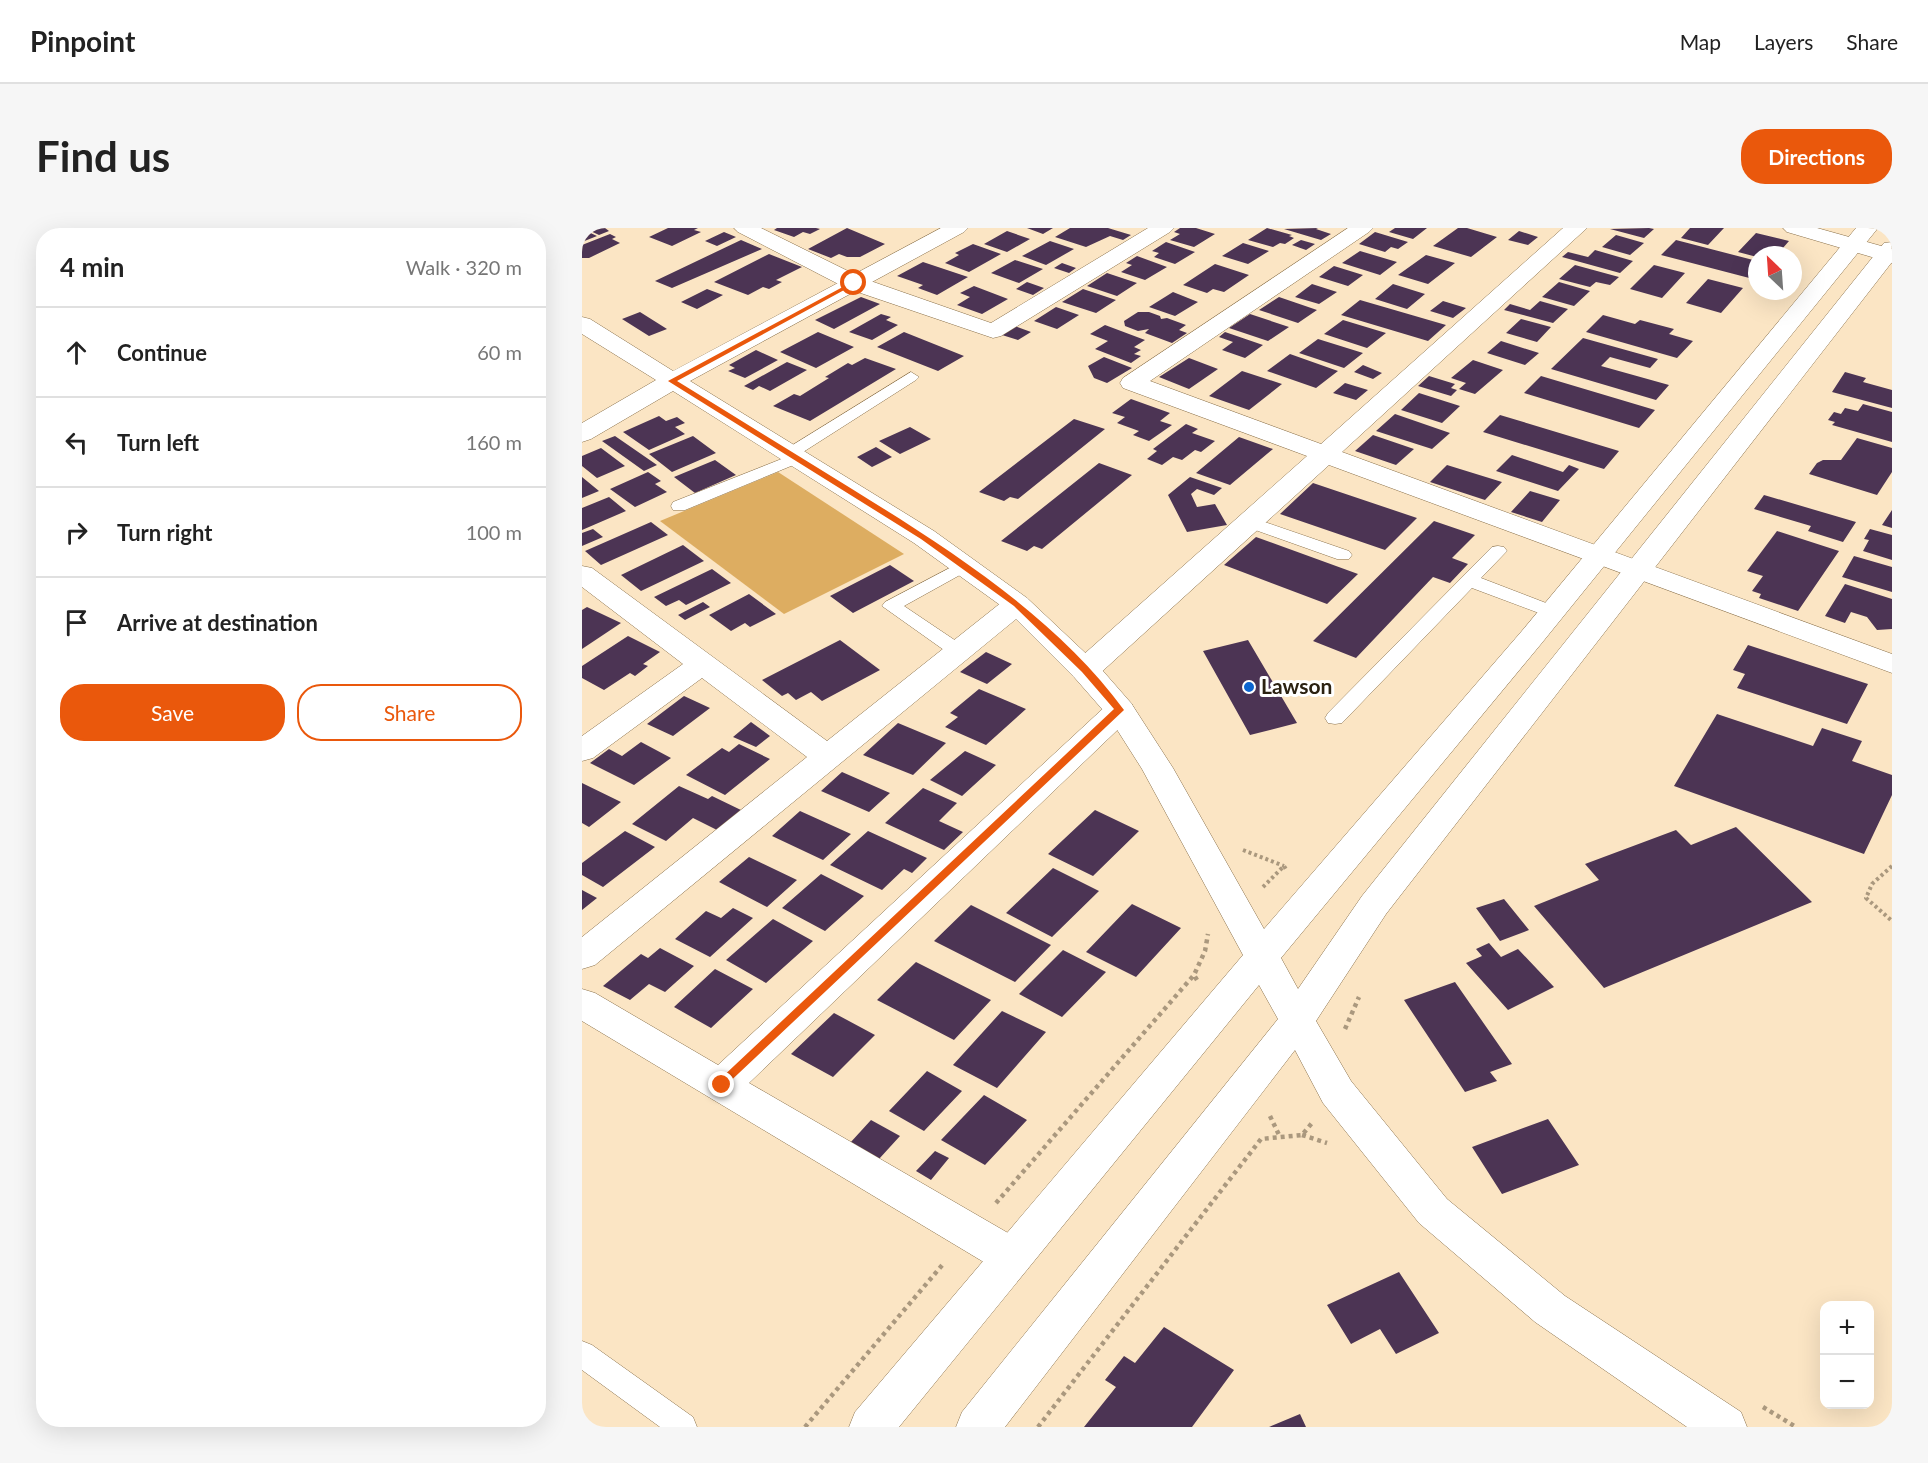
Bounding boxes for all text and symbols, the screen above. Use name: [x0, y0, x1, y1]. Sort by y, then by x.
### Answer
text: Pinpoint: [30, 24, 135, 58]
text: Map: [1680, 29, 1721, 54]
text: Layers: [1754, 29, 1813, 54]
text: Share: [1846, 29, 1898, 54]
button: Directions: [1741, 129, 1892, 184]
text: Find us: [36, 131, 170, 181]
north arrow: [1748, 246, 1802, 300]
text: 4 min: [60, 251, 124, 283]
text: Walk · 320 m: [406, 255, 522, 279]
route start: [840, 269, 866, 295]
icon: ahead: [60, 336, 93, 369]
text: Continue: [117, 339, 207, 366]
text: 60 m: [477, 340, 522, 364]
icon: left: [60, 426, 93, 459]
text: Turn left: [117, 429, 199, 456]
text: 160 m: [466, 430, 522, 454]
icon: right: [60, 516, 93, 549]
text: Turn right: [117, 519, 212, 546]
text: 100 m: [466, 520, 522, 544]
icon: arrive: [60, 606, 93, 639]
text: Arrive at destination: [117, 609, 318, 636]
place label: Lawson: [1261, 673, 1332, 698]
marker: Lawson: [1242, 680, 1256, 694]
button: Save: [60, 684, 285, 741]
button: Share: [297, 684, 522, 741]
route end: [708, 1071, 734, 1097]
map controls: [1820, 1301, 1874, 1409]
button: +: [1820, 1301, 1874, 1355]
button: −: [1820, 1355, 1874, 1409]

